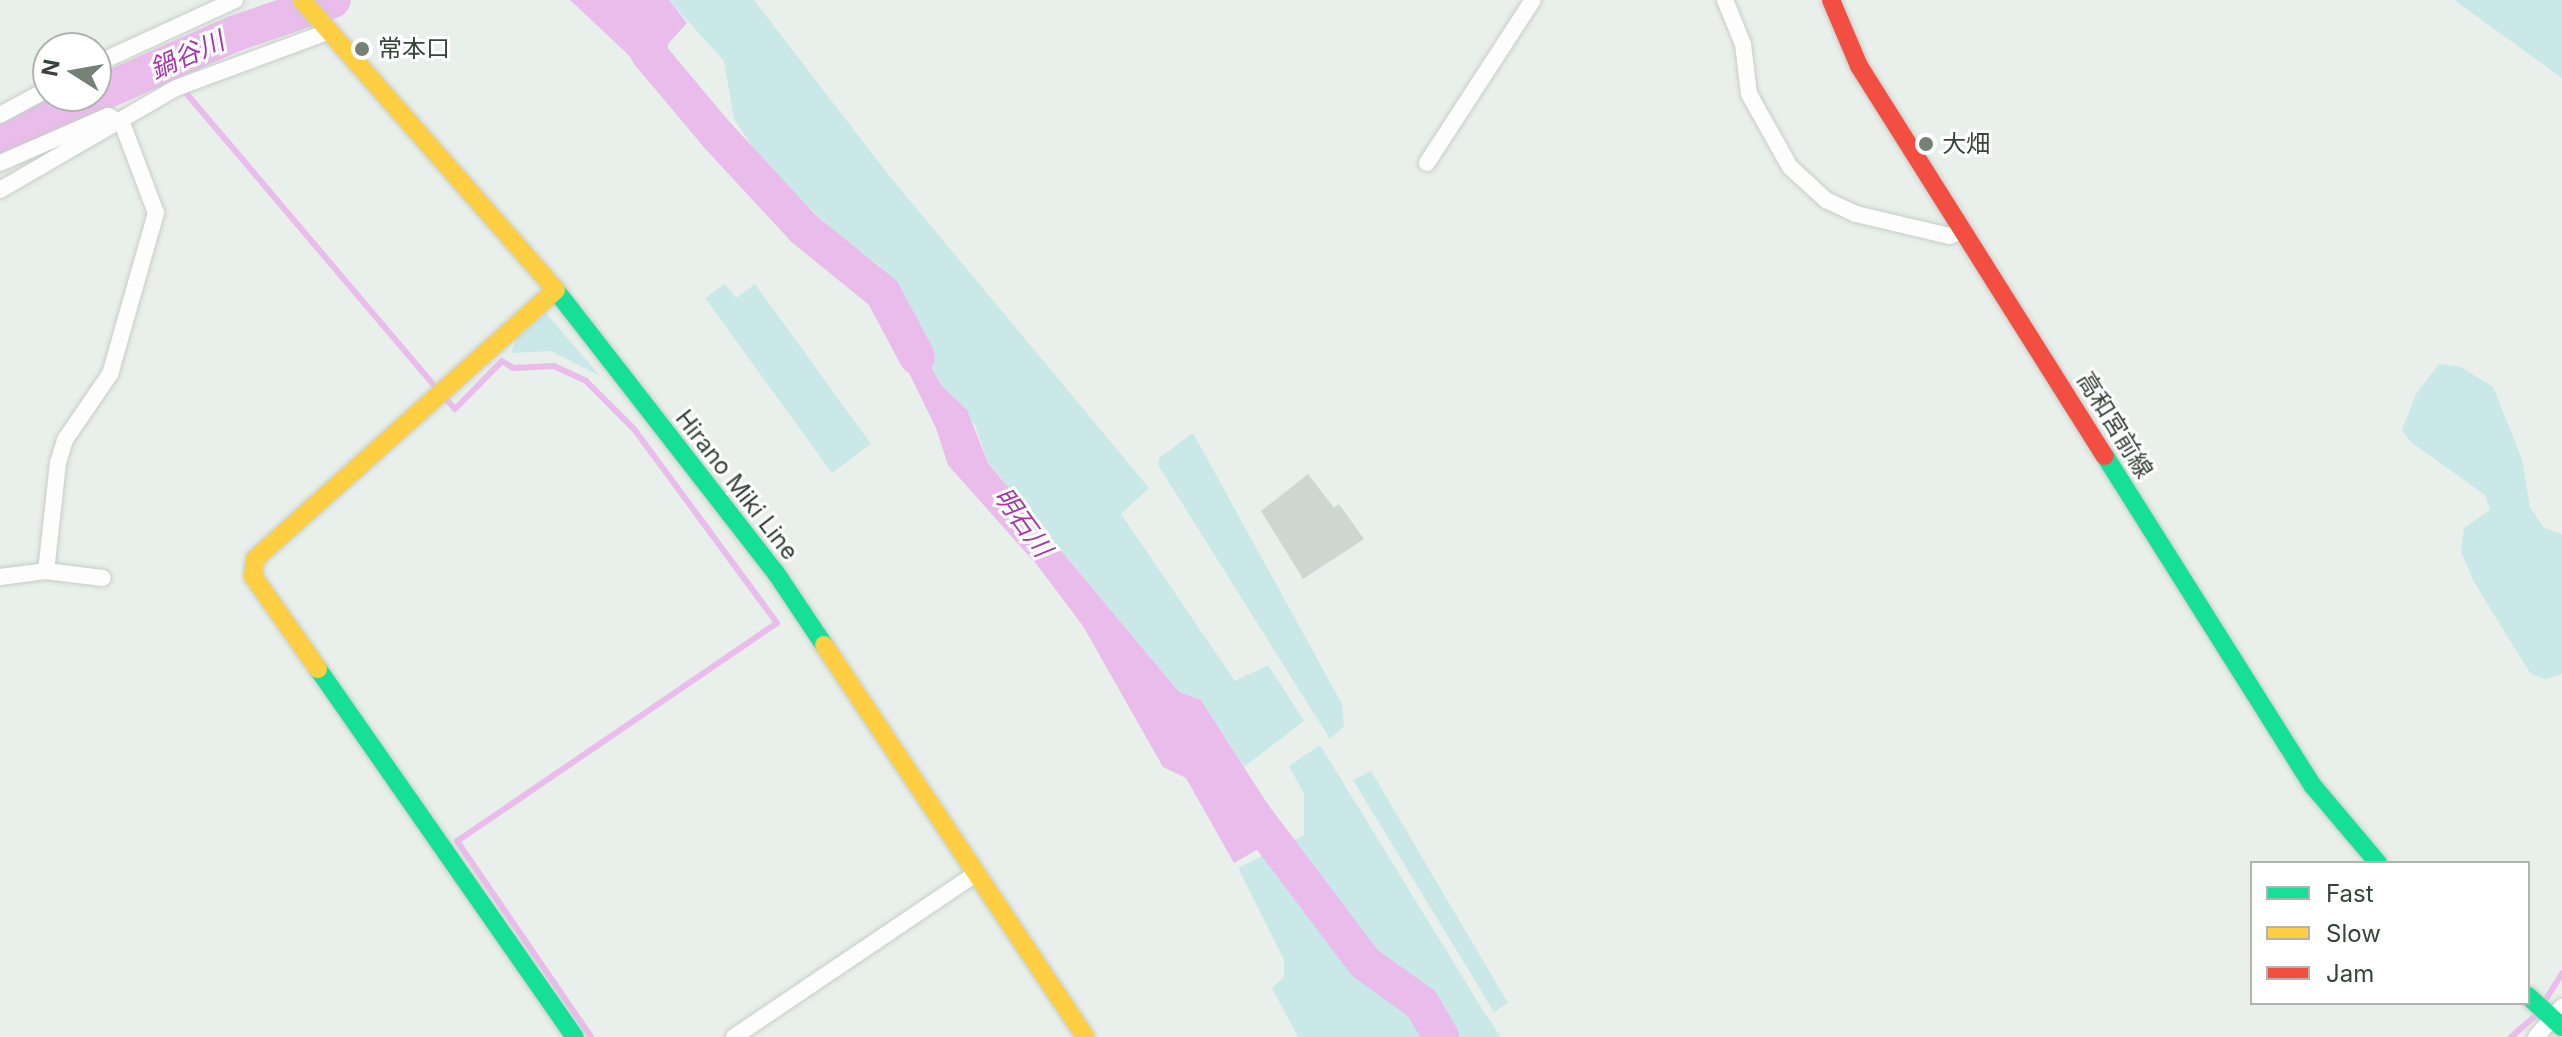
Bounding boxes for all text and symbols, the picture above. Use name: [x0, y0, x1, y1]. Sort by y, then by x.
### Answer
water label: 鍋谷川: [145, 25, 229, 85]
north arrow: [32, 32, 112, 112]
place label: 常本口: [378, 35, 450, 63]
marker: 常本口: [353, 40, 371, 58]
text: N: [36, 57, 65, 79]
place label: 大畑: [1942, 130, 1990, 158]
marker: 大畑: [1917, 135, 1935, 153]
street label: 高和宮前線: [2071, 366, 2159, 484]
street label: Hirano Miki Line: [670, 404, 804, 566]
water label: 明石川: [987, 481, 1059, 563]
legend: [2250, 861, 2530, 1005]
text: Fast: [2326, 879, 2374, 908]
text: Slow: [2326, 919, 2381, 948]
text: Jam: [2326, 959, 2374, 988]

